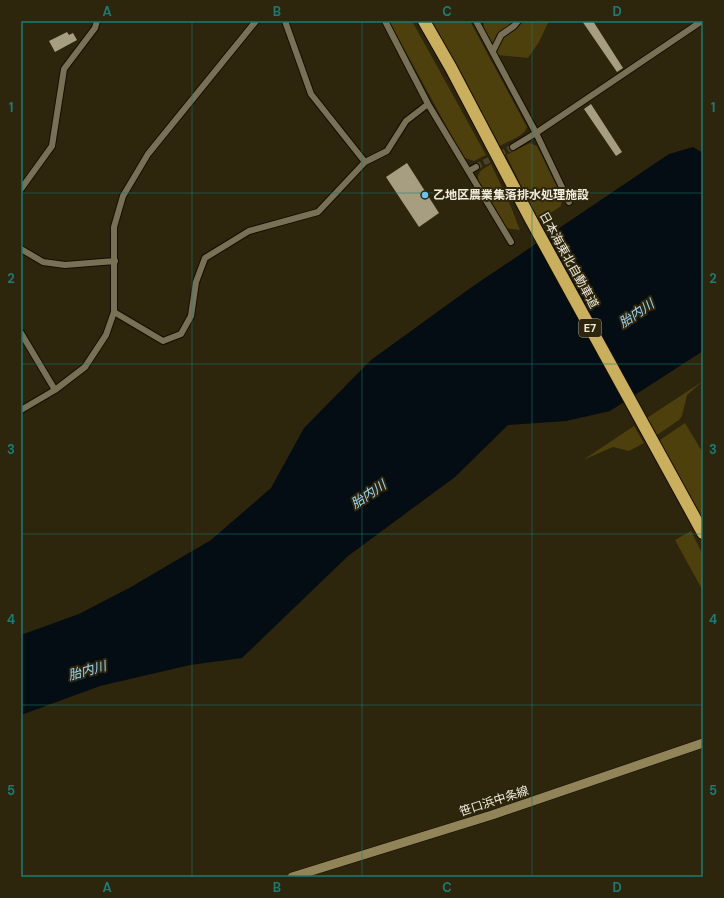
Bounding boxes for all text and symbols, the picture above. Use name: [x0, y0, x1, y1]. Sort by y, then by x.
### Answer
text: A: [102, 3, 112, 20]
text: B: [273, 3, 281, 20]
text: C: [442, 3, 452, 20]
text: D: [612, 3, 622, 20]
text: 1: [9, 99, 13, 116]
text: 1: [711, 99, 715, 116]
place label: 乙地区農業集落排水処理施設: [433, 187, 589, 203]
marker: 乙地区農業集落排水処理施設: [420, 190, 430, 200]
street label: 日本海東北自動車道: [536, 209, 602, 311]
text: 2: [7, 270, 15, 287]
text: 2: [709, 270, 717, 287]
water label: 胎内川: [615, 294, 659, 331]
road number: E7: [579, 319, 601, 337]
text: 3: [7, 441, 15, 458]
text: 3: [709, 441, 717, 458]
water label: 胎内川: [347, 475, 391, 512]
text: 4: [7, 611, 15, 628]
text: 4: [709, 611, 717, 628]
water label: 胎内川: [66, 657, 110, 684]
text: 5: [7, 782, 15, 799]
street label: 笹口浜中条線: [457, 782, 531, 820]
text: 5: [709, 782, 717, 799]
text: A: [102, 879, 112, 896]
text: B: [273, 879, 281, 896]
text: C: [442, 879, 452, 896]
text: D: [612, 879, 622, 896]

